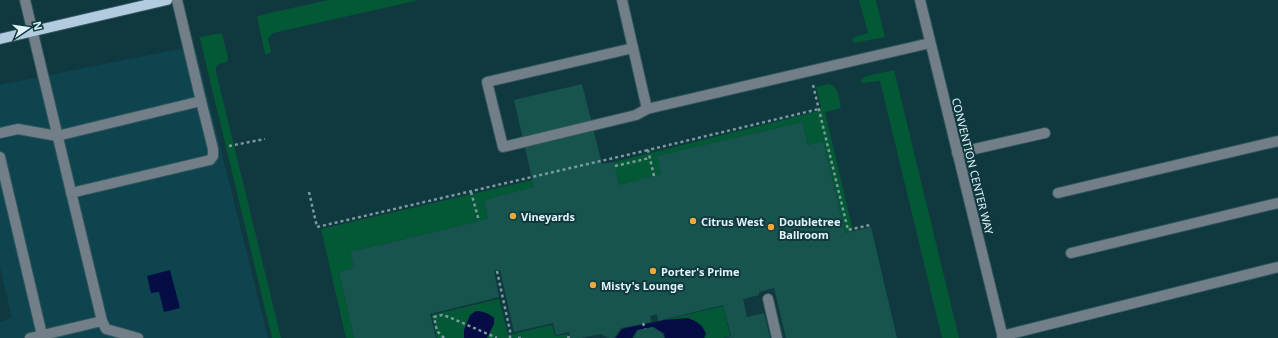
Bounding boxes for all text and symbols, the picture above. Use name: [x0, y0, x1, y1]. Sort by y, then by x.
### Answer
north arrow: [8, 8, 48, 48]
text: N: [30, 20, 47, 32]
street label: CONVENTION CENTER WAY: [949, 96, 997, 237]
place label: Vineyards: [521, 209, 575, 224]
marker: Vineyards: [508, 211, 518, 221]
place label: Citrus West: [701, 214, 764, 229]
place label: Doubletree Ballroom: [779, 214, 841, 242]
marker: Citrus West: [688, 216, 698, 226]
marker: Doubletree Ballroom: [766, 222, 776, 232]
place label: Porter's Prime: [661, 264, 740, 279]
marker: Porter's Prime: [648, 266, 658, 276]
place label: Misty's Lounge: [601, 278, 684, 293]
marker: Misty's Lounge: [588, 280, 598, 290]

